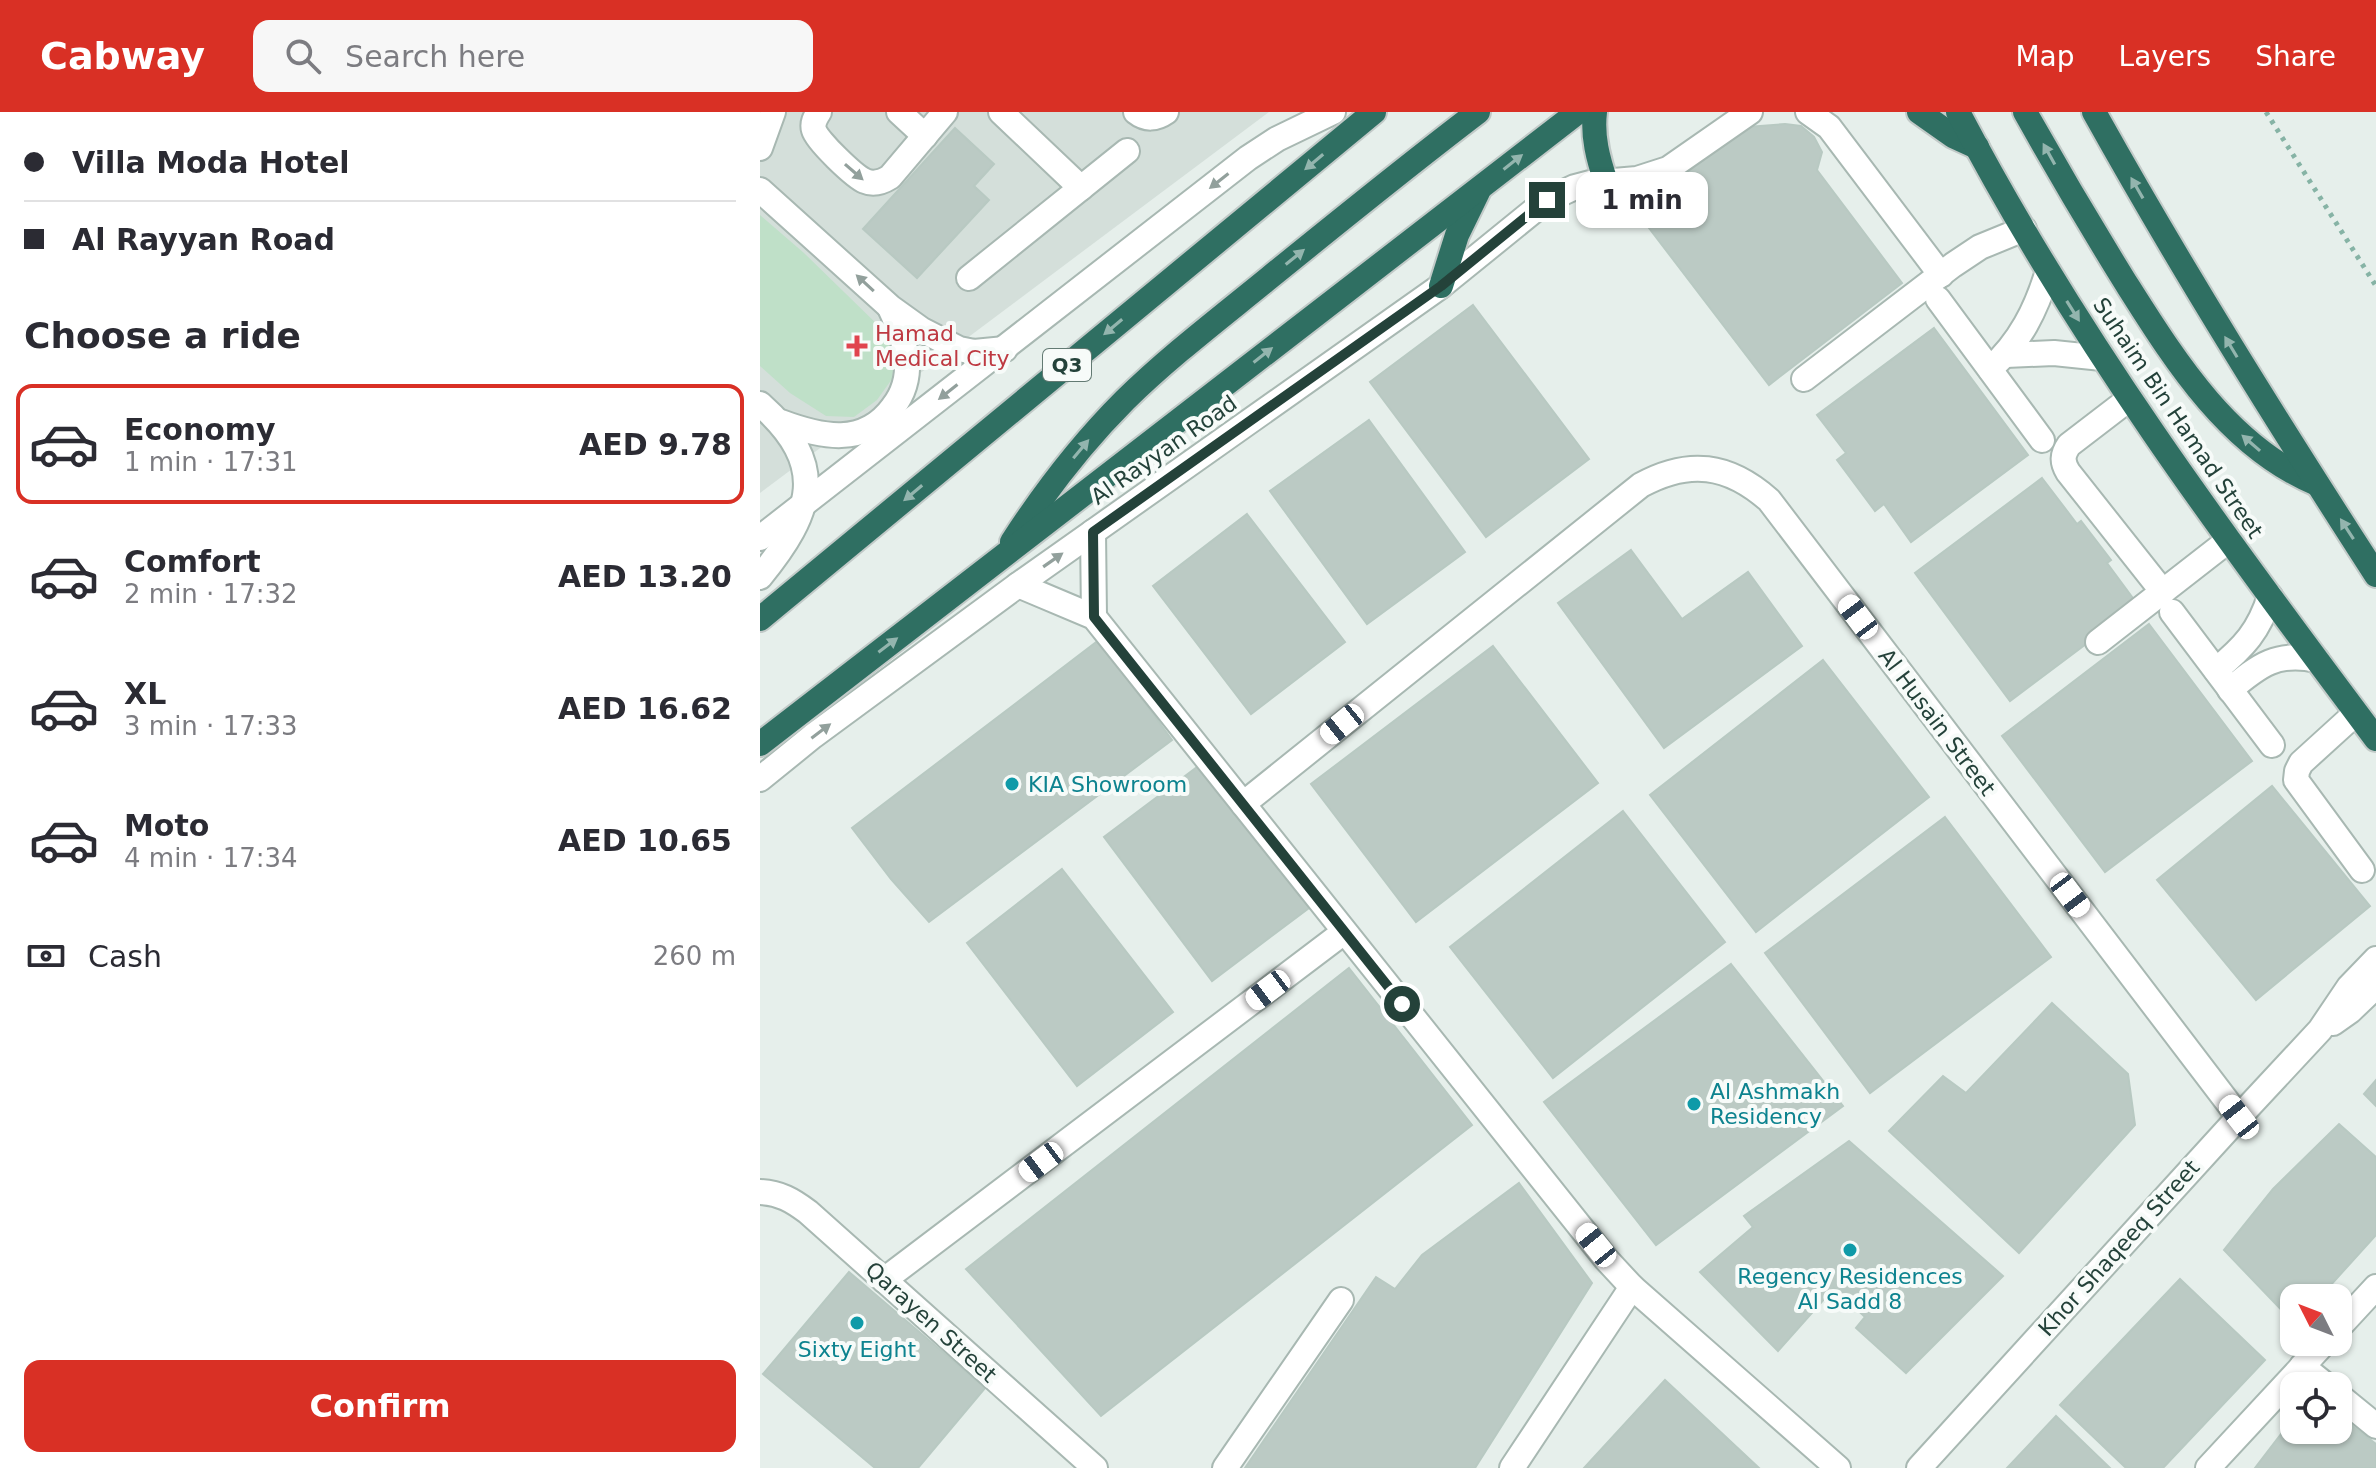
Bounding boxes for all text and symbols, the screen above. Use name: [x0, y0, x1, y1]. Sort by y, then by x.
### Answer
search box: [253, 20, 813, 92]
text: Cabway: [40, 34, 205, 78]
icon: search: [281, 34, 325, 78]
text: Search here: [345, 39, 525, 74]
text: Map: [2015, 40, 2075, 73]
text: Layers: [2119, 40, 2211, 73]
text: Share: [2255, 40, 2336, 73]
one-way arrow: [2042, 143, 2056, 166]
text: Villa Moda Hotel: [72, 145, 350, 180]
one-way arrow: [1304, 153, 1324, 170]
one-way arrow: [1502, 155, 1523, 171]
one-way arrow: [843, 163, 863, 180]
one-way arrow: [1209, 172, 1229, 188]
callout: 1 min: [1575, 172, 1707, 228]
one-way arrow: [2130, 176, 2144, 199]
route end: [1529, 182, 1565, 218]
text: 1 min: [1601, 185, 1683, 215]
text: Al Rayyan Road: [72, 222, 335, 257]
one-way arrow: [1284, 249, 1304, 266]
one-way arrow: [855, 275, 874, 293]
street label: Suhaim Bin Hamad Street: [2088, 293, 2268, 543]
one-way arrow: [2065, 300, 2079, 322]
text: Choose a ride: [24, 315, 301, 356]
one-way arrow: [1104, 318, 1124, 335]
place label: Hamad Medical City: [875, 321, 1009, 371]
marker: Hamad Medical City: [846, 335, 868, 357]
one-way arrow: [2225, 336, 2239, 358]
one-way arrow: [1253, 348, 1273, 364]
road number: Q3: [1043, 349, 1091, 381]
one-way arrow: [938, 384, 958, 400]
street label: Al Rayyan Road: [1086, 390, 1242, 510]
icon: car: [28, 408, 100, 480]
text: Economy: [124, 412, 276, 447]
text: AED 9.78: [579, 427, 732, 462]
one-way arrow: [2242, 435, 2262, 452]
one-way arrow: [1072, 440, 1089, 460]
text: 1 min · 17:31: [124, 447, 298, 477]
one-way arrow: [903, 484, 923, 500]
one-way arrow: [2339, 519, 2354, 540]
icon: car: [28, 540, 100, 612]
text: Comfort: [124, 544, 261, 579]
one-way arrow: [1043, 553, 1064, 569]
text: AED 13.20: [558, 559, 732, 594]
text: 2 min · 17:32: [124, 579, 298, 609]
car: [1834, 591, 1882, 643]
one-way arrow: [878, 637, 898, 653]
street label: Al Husain Street: [1874, 644, 2001, 801]
icon: car: [28, 672, 100, 744]
text: XL: [124, 676, 166, 711]
text: AED 16.62: [558, 691, 732, 726]
car: [1316, 700, 1368, 748]
text: 3 min · 17:33: [124, 711, 298, 741]
one-way arrow: [811, 723, 831, 739]
place label: KIA Showroom: [1028, 772, 1187, 797]
marker: KIA Showroom: [1003, 775, 1021, 793]
icon: car: [28, 804, 100, 876]
text: Moto: [124, 808, 209, 843]
text: AED 10.65: [558, 823, 732, 858]
text: 4 min · 17:34: [124, 843, 298, 873]
car: [2046, 869, 2094, 921]
icon: cash: [24, 934, 68, 978]
text: Cash: [88, 939, 162, 974]
text: 260 m: [653, 941, 736, 971]
car: [1242, 966, 1294, 1014]
route start: [1384, 986, 1420, 1022]
place label: Al Ashmakh Residency: [1710, 1079, 1840, 1129]
car: [2215, 1091, 2263, 1143]
marker: Al Ashmakh Residency: [1685, 1095, 1703, 1113]
car: [1015, 1138, 1067, 1186]
street label: Khor Shaqeeq Street: [2033, 1155, 2205, 1341]
car: [1572, 1219, 1620, 1271]
marker: Regency Residences Al Sadd 8: [1841, 1241, 1859, 1259]
street label: Qarayen Street: [860, 1257, 1002, 1388]
place label: Regency Residences Al Sadd 8: [1737, 1264, 1963, 1314]
north arrow: [2280, 1284, 2352, 1356]
map controls: [2280, 1284, 2352, 1444]
marker: Sixty Eight: [848, 1314, 866, 1332]
place label: Sixty Eight: [798, 1337, 917, 1362]
button: Confirm: [24, 1360, 736, 1452]
button: locate: [2280, 1372, 2352, 1444]

